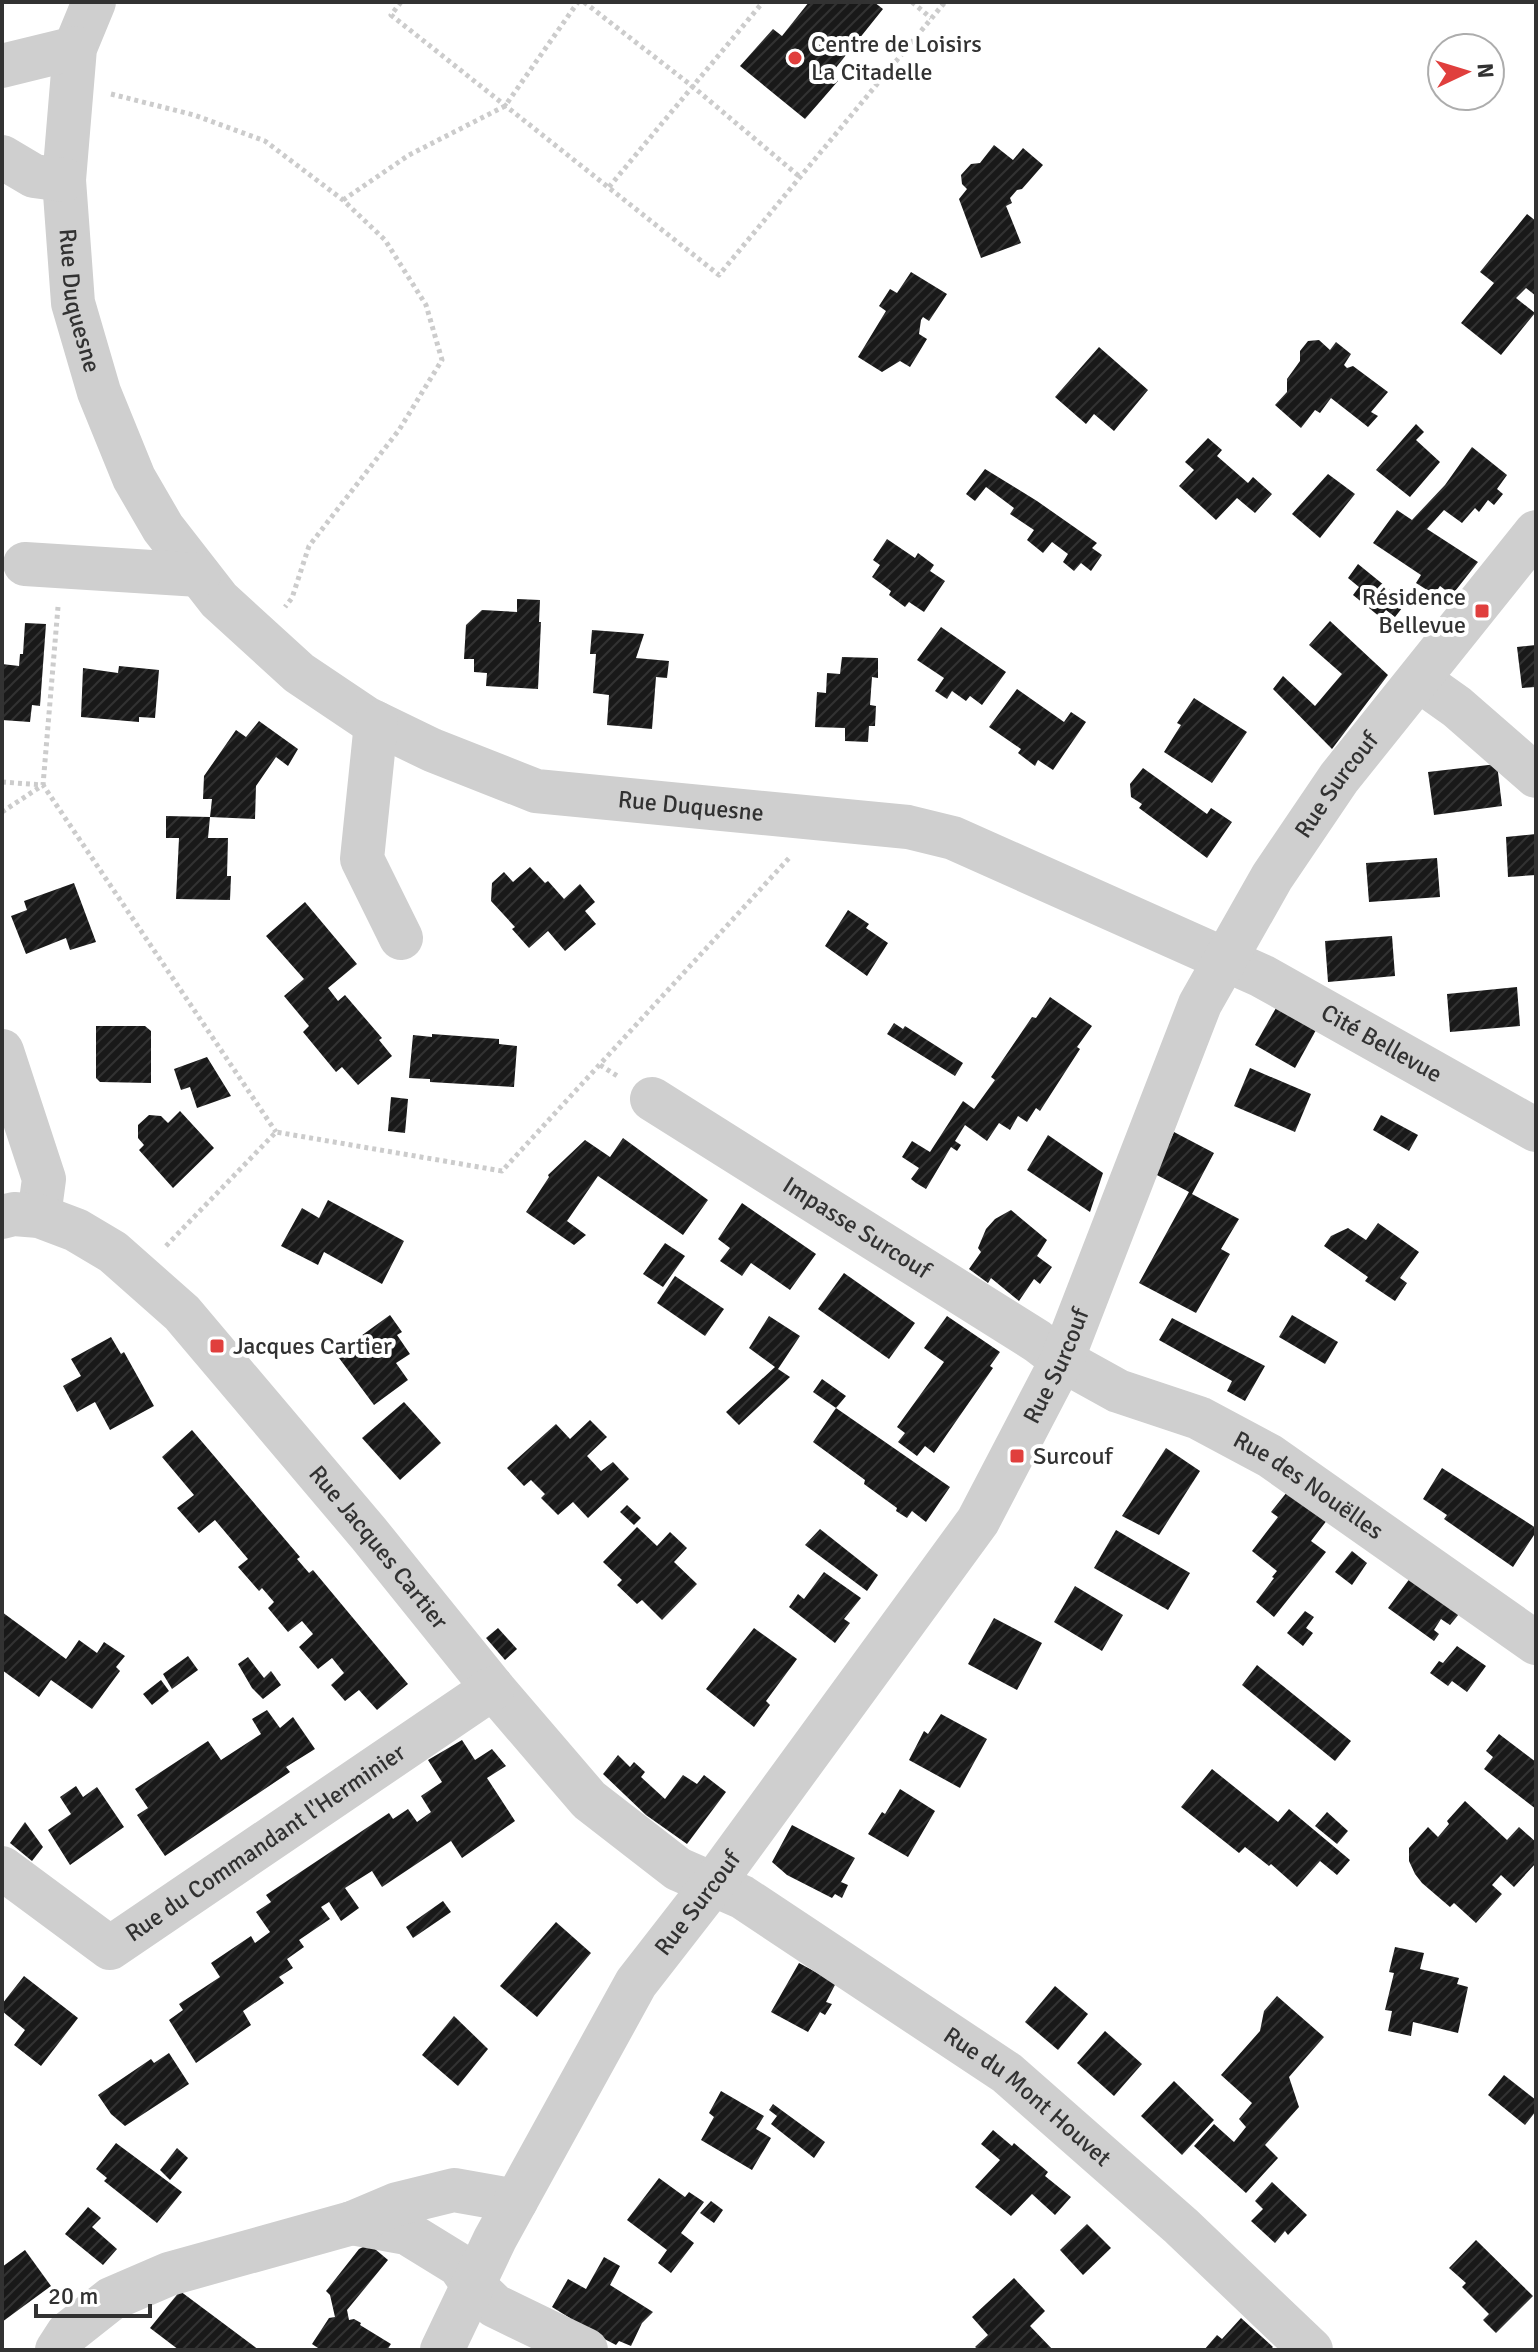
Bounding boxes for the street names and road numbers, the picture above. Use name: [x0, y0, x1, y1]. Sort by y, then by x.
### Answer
street label: Rue Duquesne: [53, 227, 107, 376]
street label: Rue Surcouf: [1288, 725, 1386, 844]
street label: Rue Duquesne: [617, 784, 765, 828]
street label: Cité Bellevue: [1316, 997, 1448, 1089]
street label: Impasse Surcouf: [777, 1170, 937, 1286]
street label: Rue Surcouf: [1016, 1303, 1096, 1429]
street label: Rue des Nouëlles: [1228, 1424, 1389, 1546]
street label: Rue Jacques Cartier: [302, 1459, 455, 1635]
street label: Rue du Commandant l'Herminier: [119, 1737, 411, 1948]
street label: Rue Surcouf: [648, 1844, 748, 1962]
street label: Rue du Mont Houvet: [938, 2020, 1118, 2173]

